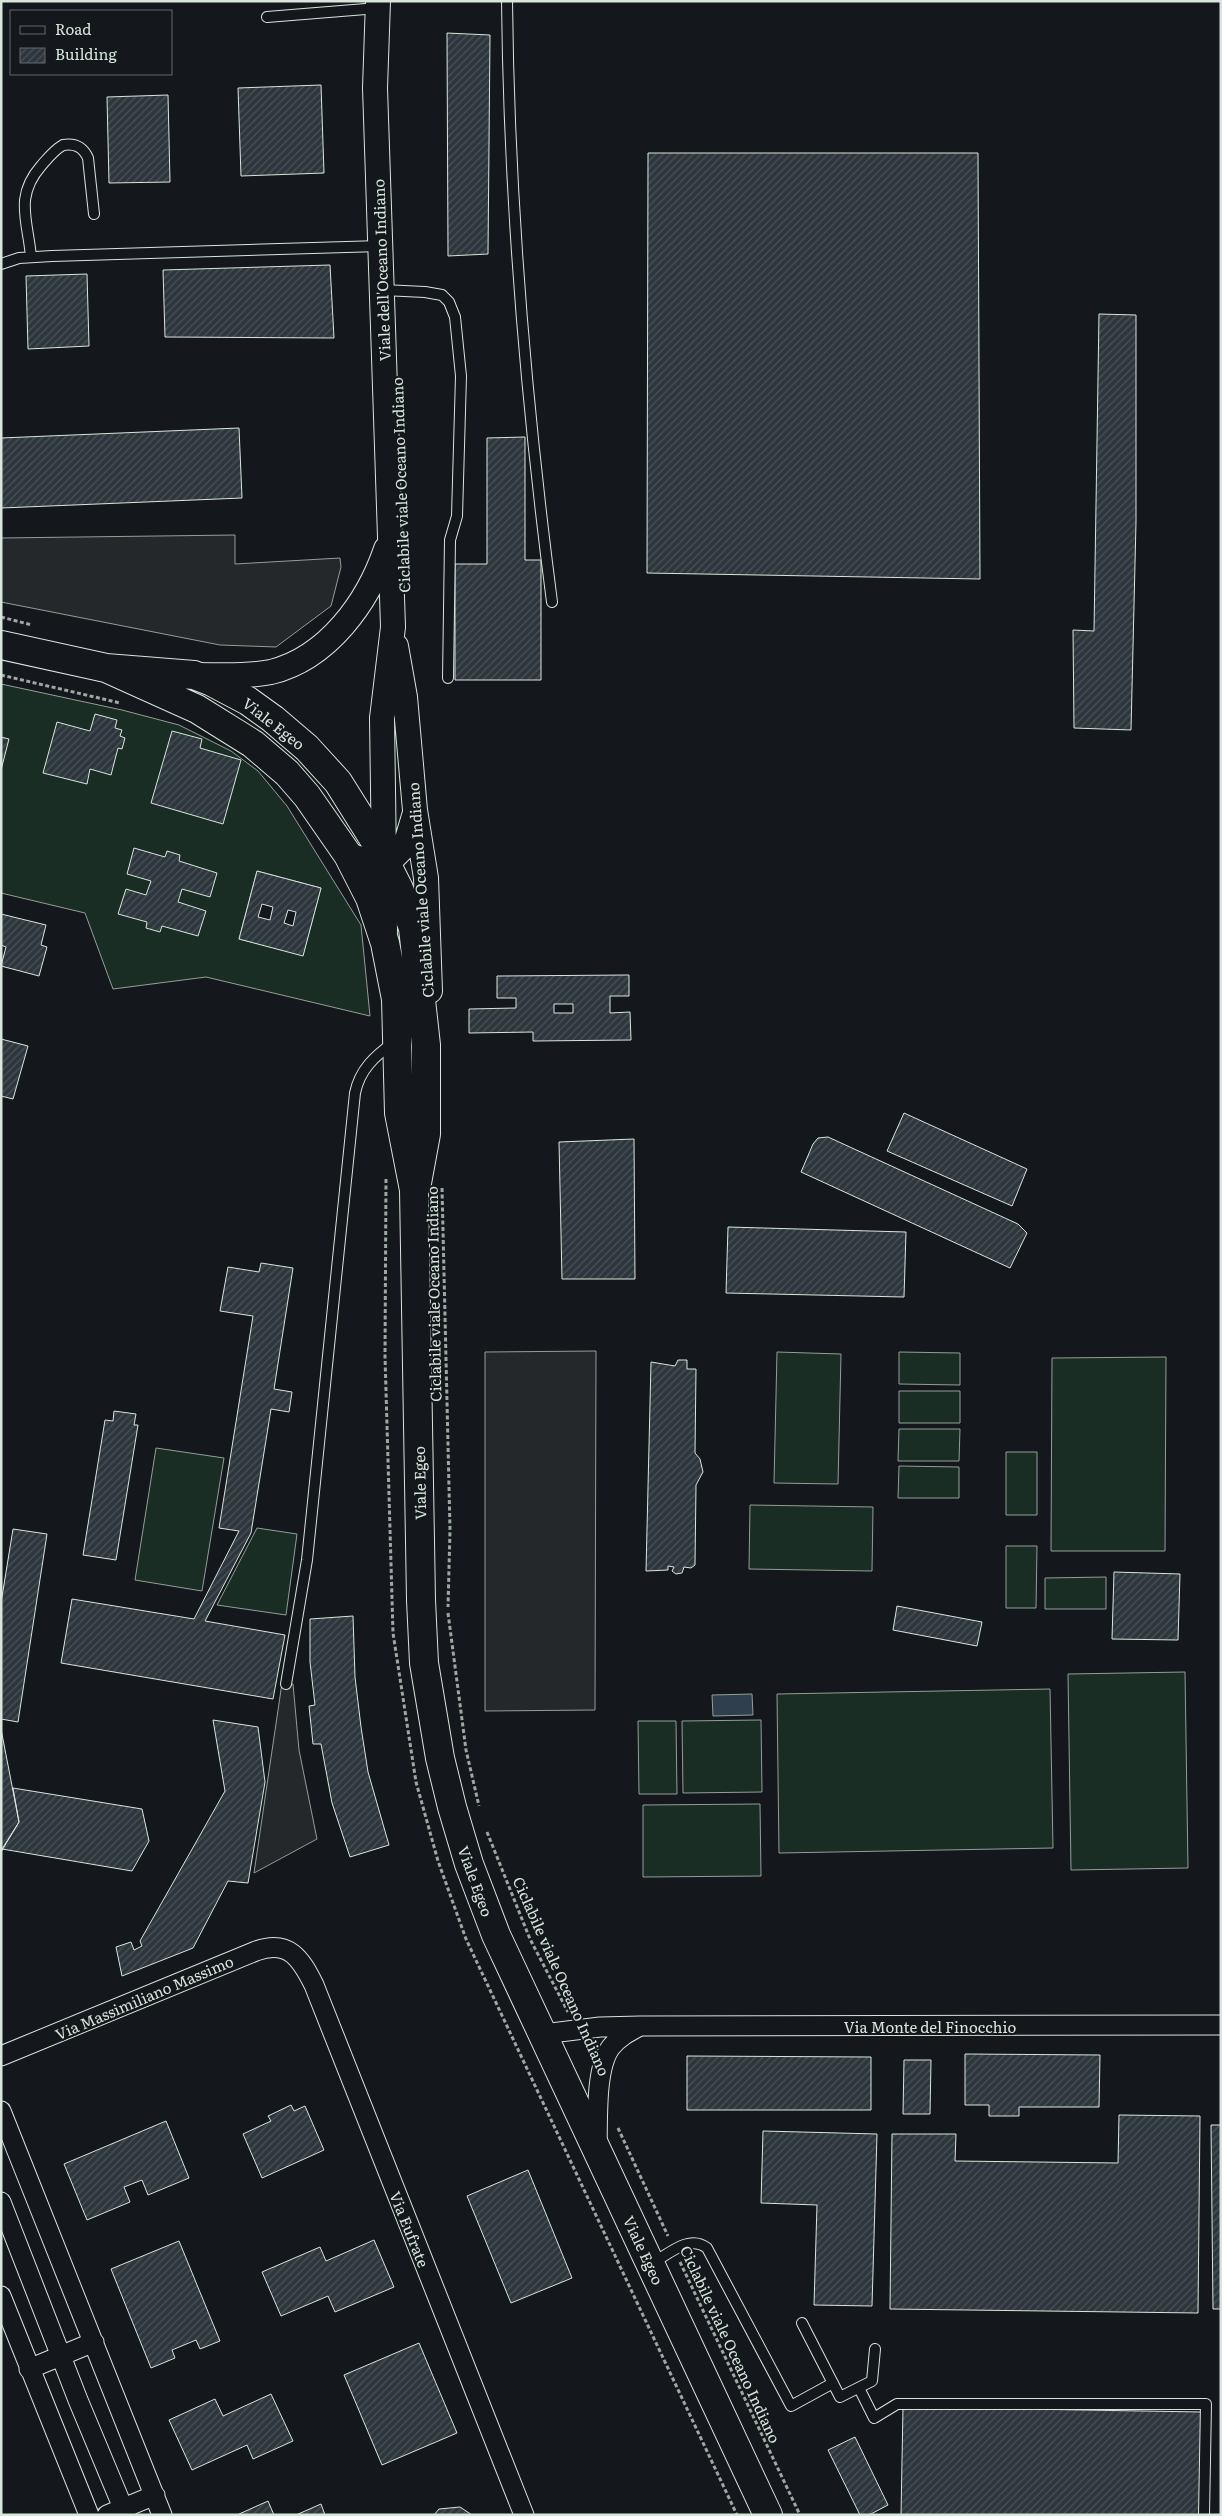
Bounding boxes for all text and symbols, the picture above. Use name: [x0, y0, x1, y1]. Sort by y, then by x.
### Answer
legend: [10, 10, 172, 75]
text: Road: [55, 17, 91, 40]
text: Building: [55, 42, 117, 65]
street label: Viale dell'Oceano Indiano: [366, 178, 396, 362]
street label: Ciclabile viale Oceano Indiano: [385, 377, 415, 593]
street label: Viale Egeo: [238, 691, 310, 755]
street label: Ciclabile viale Oceano Indiano: [401, 781, 439, 998]
street label: Ciclabile viale Oceano Indiano: [420, 1186, 446, 1402]
street label: Viale Egeo: [407, 1446, 431, 1520]
street label: Viale Egeo: [453, 1842, 499, 1920]
street label: Ciclabile viale Oceano Indiano: [508, 1873, 616, 2079]
street label: Via Massimiliano Massimo: [51, 1949, 237, 2045]
street label: Via Monte del Finocchio: [844, 2015, 1016, 2038]
street label: Via Eufrate: [384, 2188, 436, 2271]
street label: Viale Egeo: [618, 2212, 670, 2288]
street label: Ciclabile viale Oceano Indiano: [675, 2241, 787, 2447]

